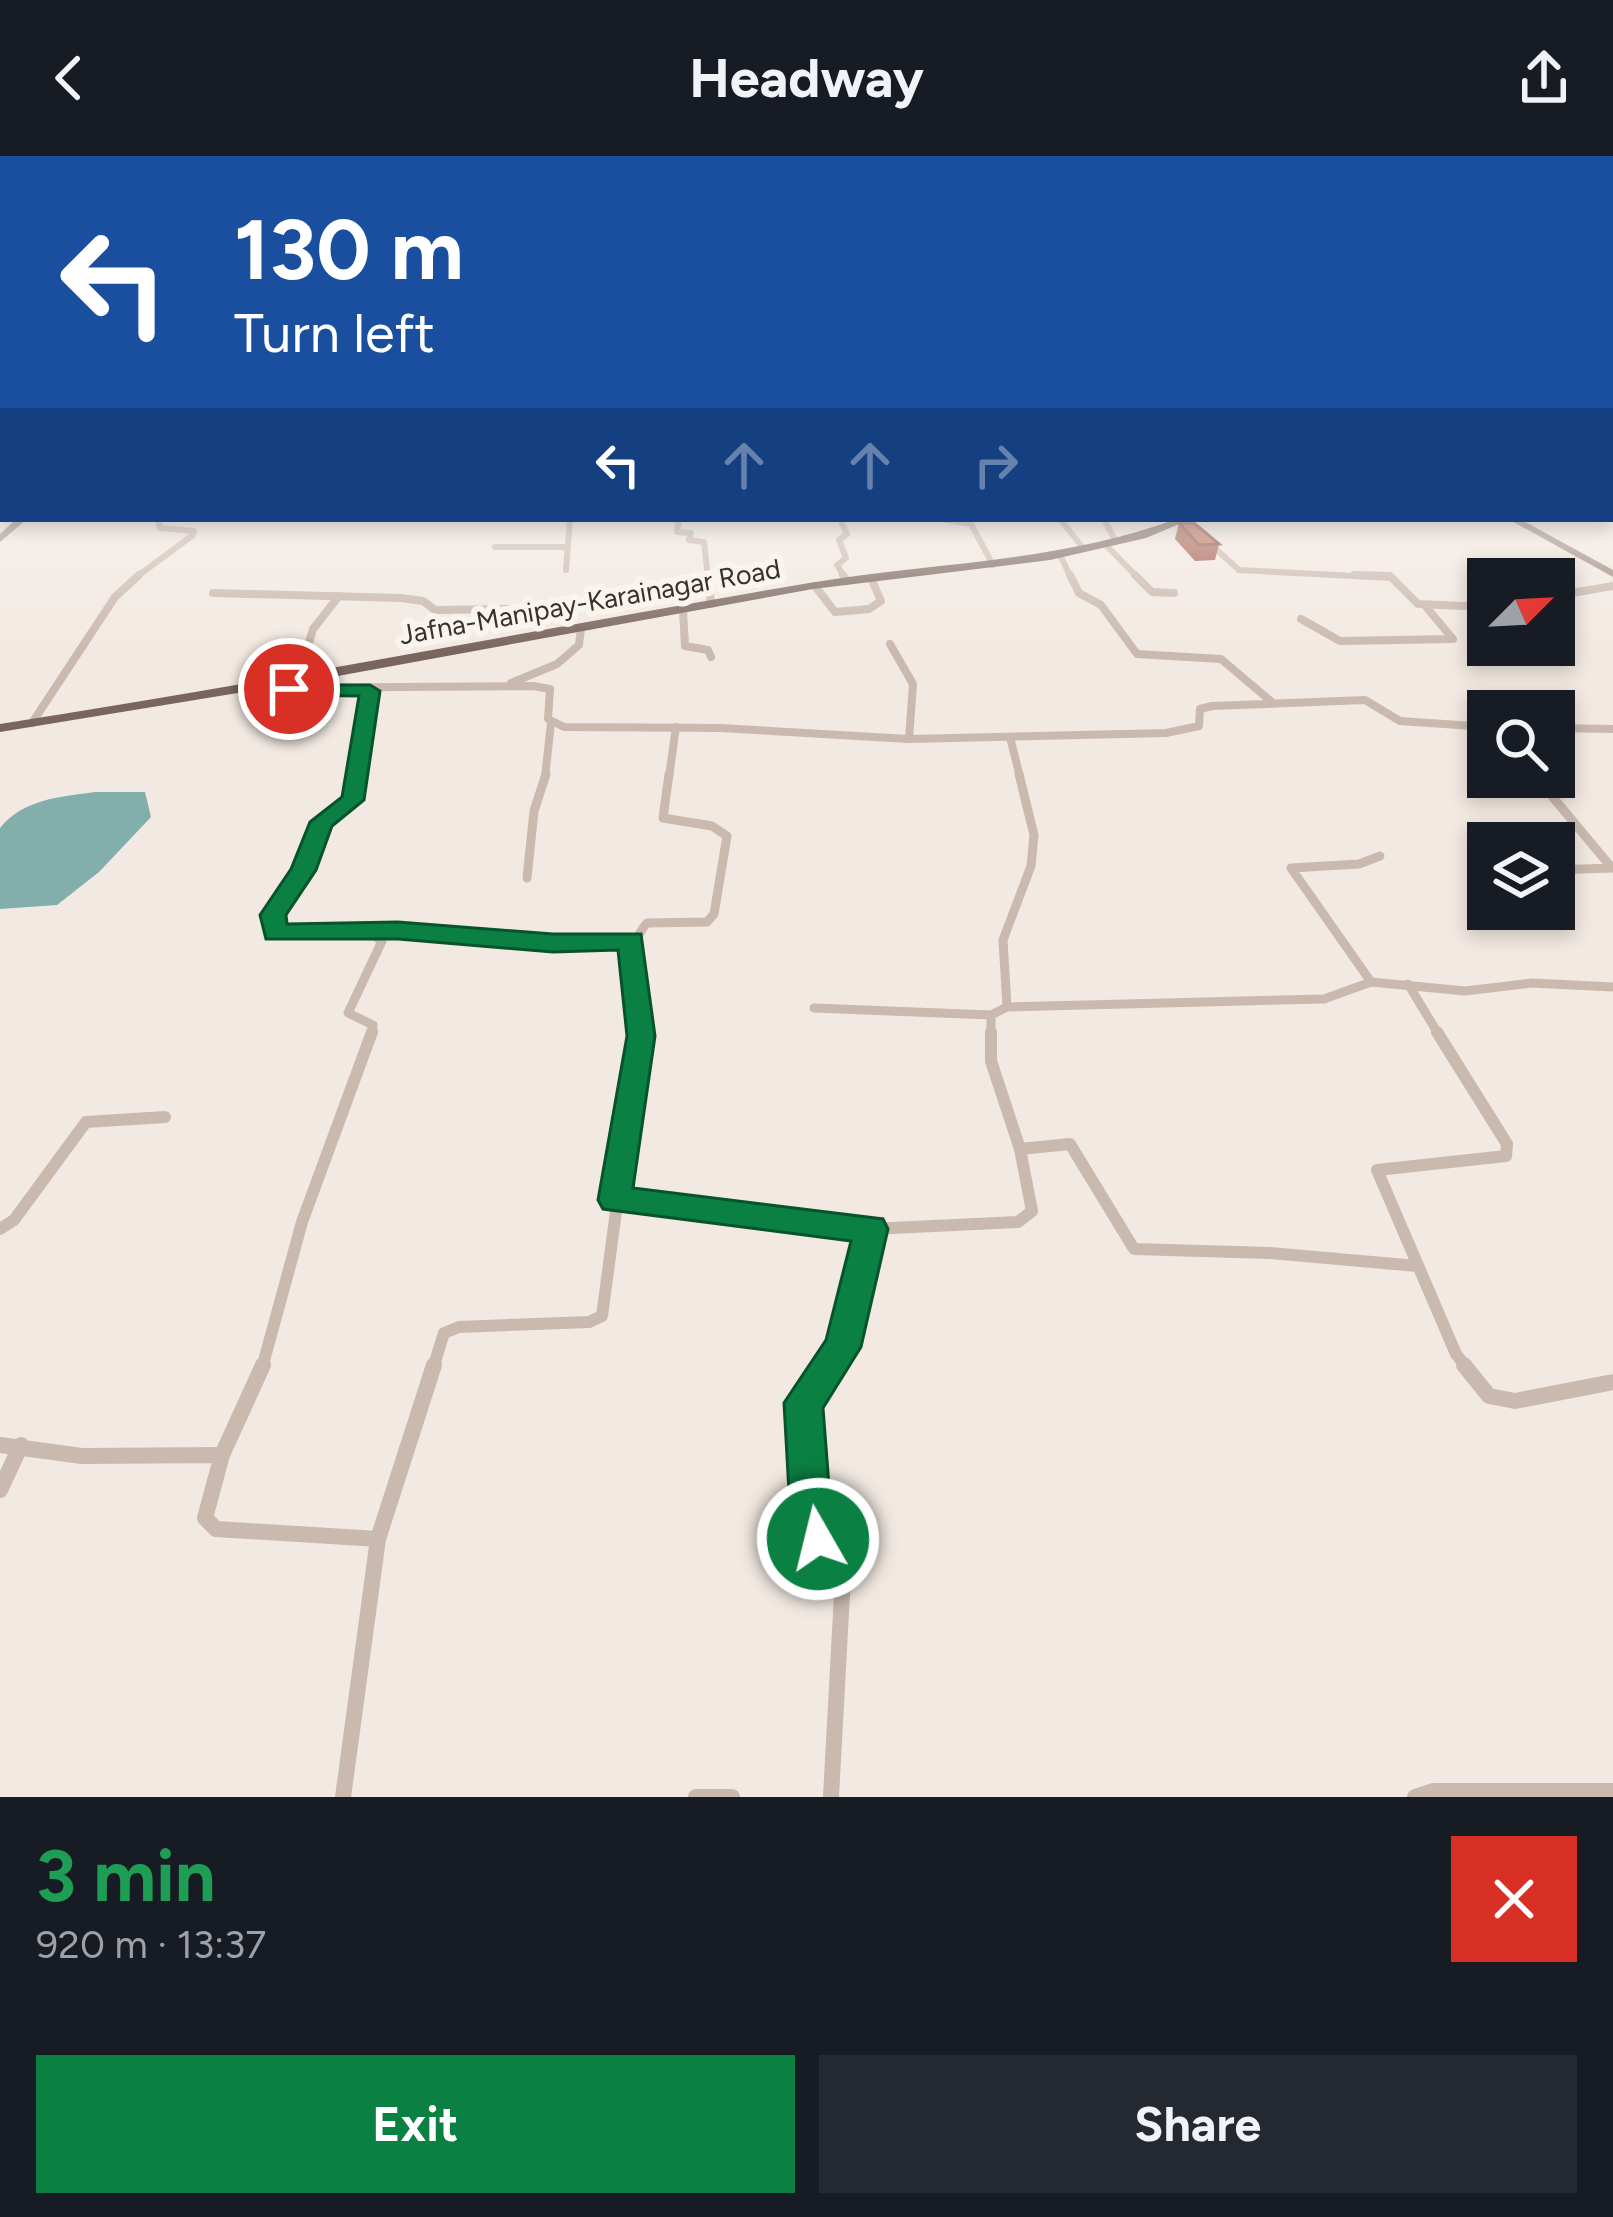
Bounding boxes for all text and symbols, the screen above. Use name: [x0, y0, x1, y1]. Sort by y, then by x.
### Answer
icon: back: [36, 45, 102, 111]
icon: share: [1511, 45, 1577, 111]
text: Headway: [689, 46, 924, 111]
text: 130 m: [234, 199, 464, 300]
icon: left: [36, 204, 192, 360]
text: Turn left: [234, 301, 435, 366]
icon: left: [585, 432, 651, 498]
icon: ahead: [711, 432, 777, 498]
icon: ahead: [837, 432, 903, 498]
icon: right: [963, 432, 1029, 498]
street label: Jafna-Manipay-Karainagar Road: [397, 552, 783, 651]
north arrow: [1467, 558, 1575, 666]
map controls: [1467, 558, 1575, 930]
pin: [238, 638, 340, 740]
icon: arrive: [256, 656, 322, 722]
button: search: [1467, 690, 1575, 798]
button: layers: [1467, 822, 1575, 930]
position arrow: [755, 1476, 881, 1602]
text: 3 min: [36, 1833, 216, 1919]
button: close: [1451, 1836, 1577, 1962]
text: 920 m · 13:37: [36, 1921, 266, 1968]
button: Exit: [36, 2055, 795, 2193]
button: Share: [819, 2055, 1577, 2193]

